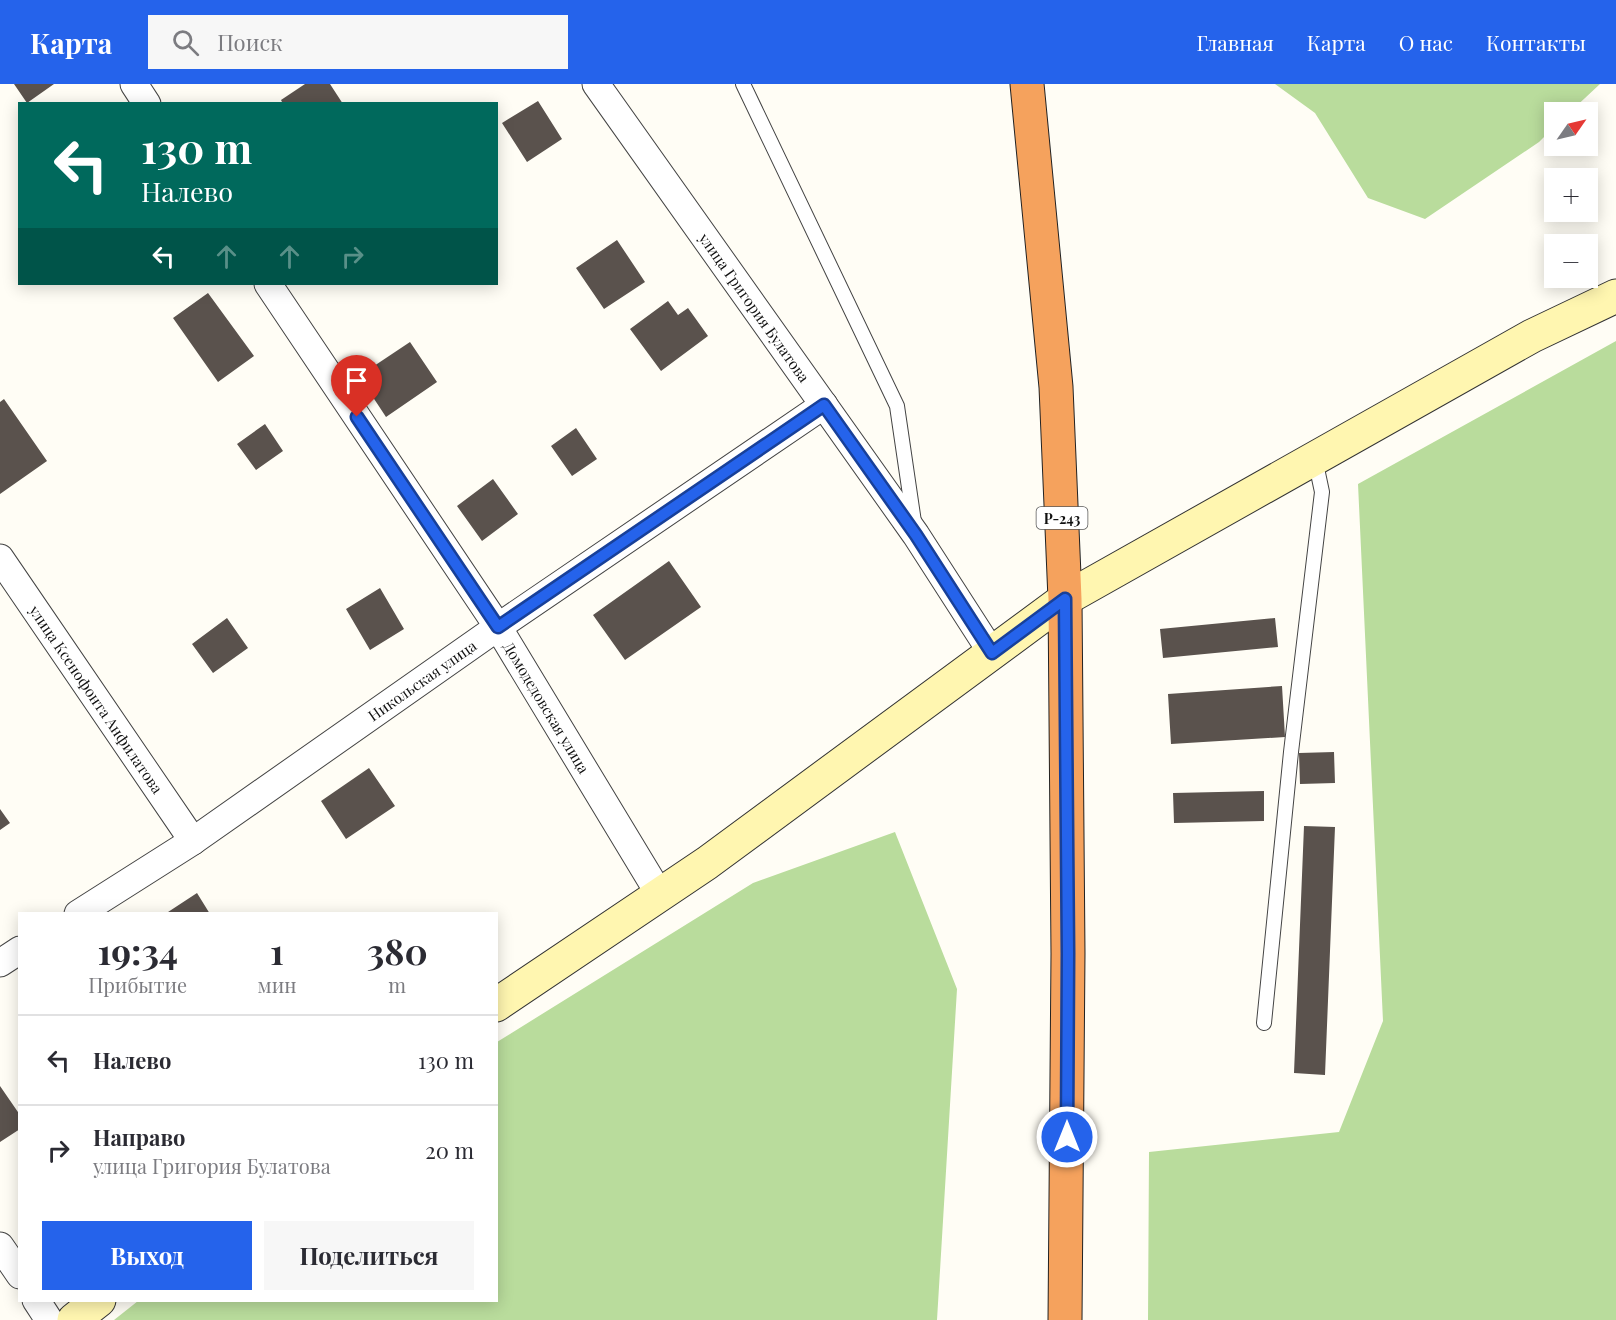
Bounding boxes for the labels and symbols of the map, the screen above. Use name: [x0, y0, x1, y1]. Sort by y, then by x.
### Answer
north arrow: [1544, 102, 1598, 156]
street label: улица Григория Булатова: [694, 228, 815, 386]
pin: [331, 355, 382, 417]
road number: Р-243: [1036, 507, 1088, 529]
street label: улица Ксенофонта Анфилатова: [25, 600, 168, 798]
street label: Никольская улица: [364, 635, 481, 725]
street label: Домодедовская улица: [499, 638, 594, 777]
position arrow: [1035, 1105, 1099, 1169]

